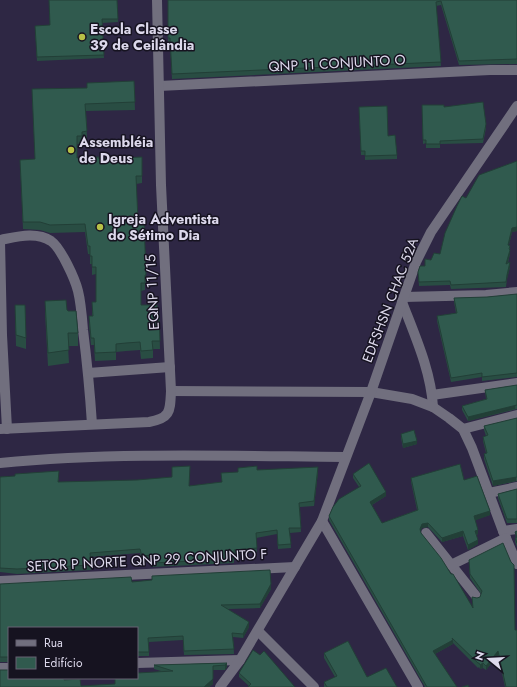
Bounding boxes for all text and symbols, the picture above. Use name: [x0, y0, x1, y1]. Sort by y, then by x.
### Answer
place label: Escola Classe 39 de Ceilândia: [90, 19, 194, 55]
marker: Escola Classe 39 de Ceilândia: [77, 32, 87, 42]
street label: QNP 11 CONJUNTO O: [268, 49, 406, 77]
place label: Assembléia de Deus: [78, 132, 153, 168]
marker: Assembléia de Deus: [66, 145, 76, 155]
place label: Igreja Adventista do Sétimo Dia: [108, 209, 219, 245]
marker: Igreja Adventista do Sétimo Dia: [95, 222, 105, 232]
street label: EDFSHSN CHAC 52A: [357, 234, 423, 365]
street label: EQNP 11/15: [140, 254, 164, 330]
street label: SETOR P NORTE QNP 29 CONJUNTO F: [26, 544, 268, 576]
legend: [8, 627, 138, 679]
text: Rua: [44, 634, 63, 652]
north arrow: [469, 639, 509, 679]
text: N: [471, 649, 488, 663]
text: Edifício: [44, 654, 83, 672]

